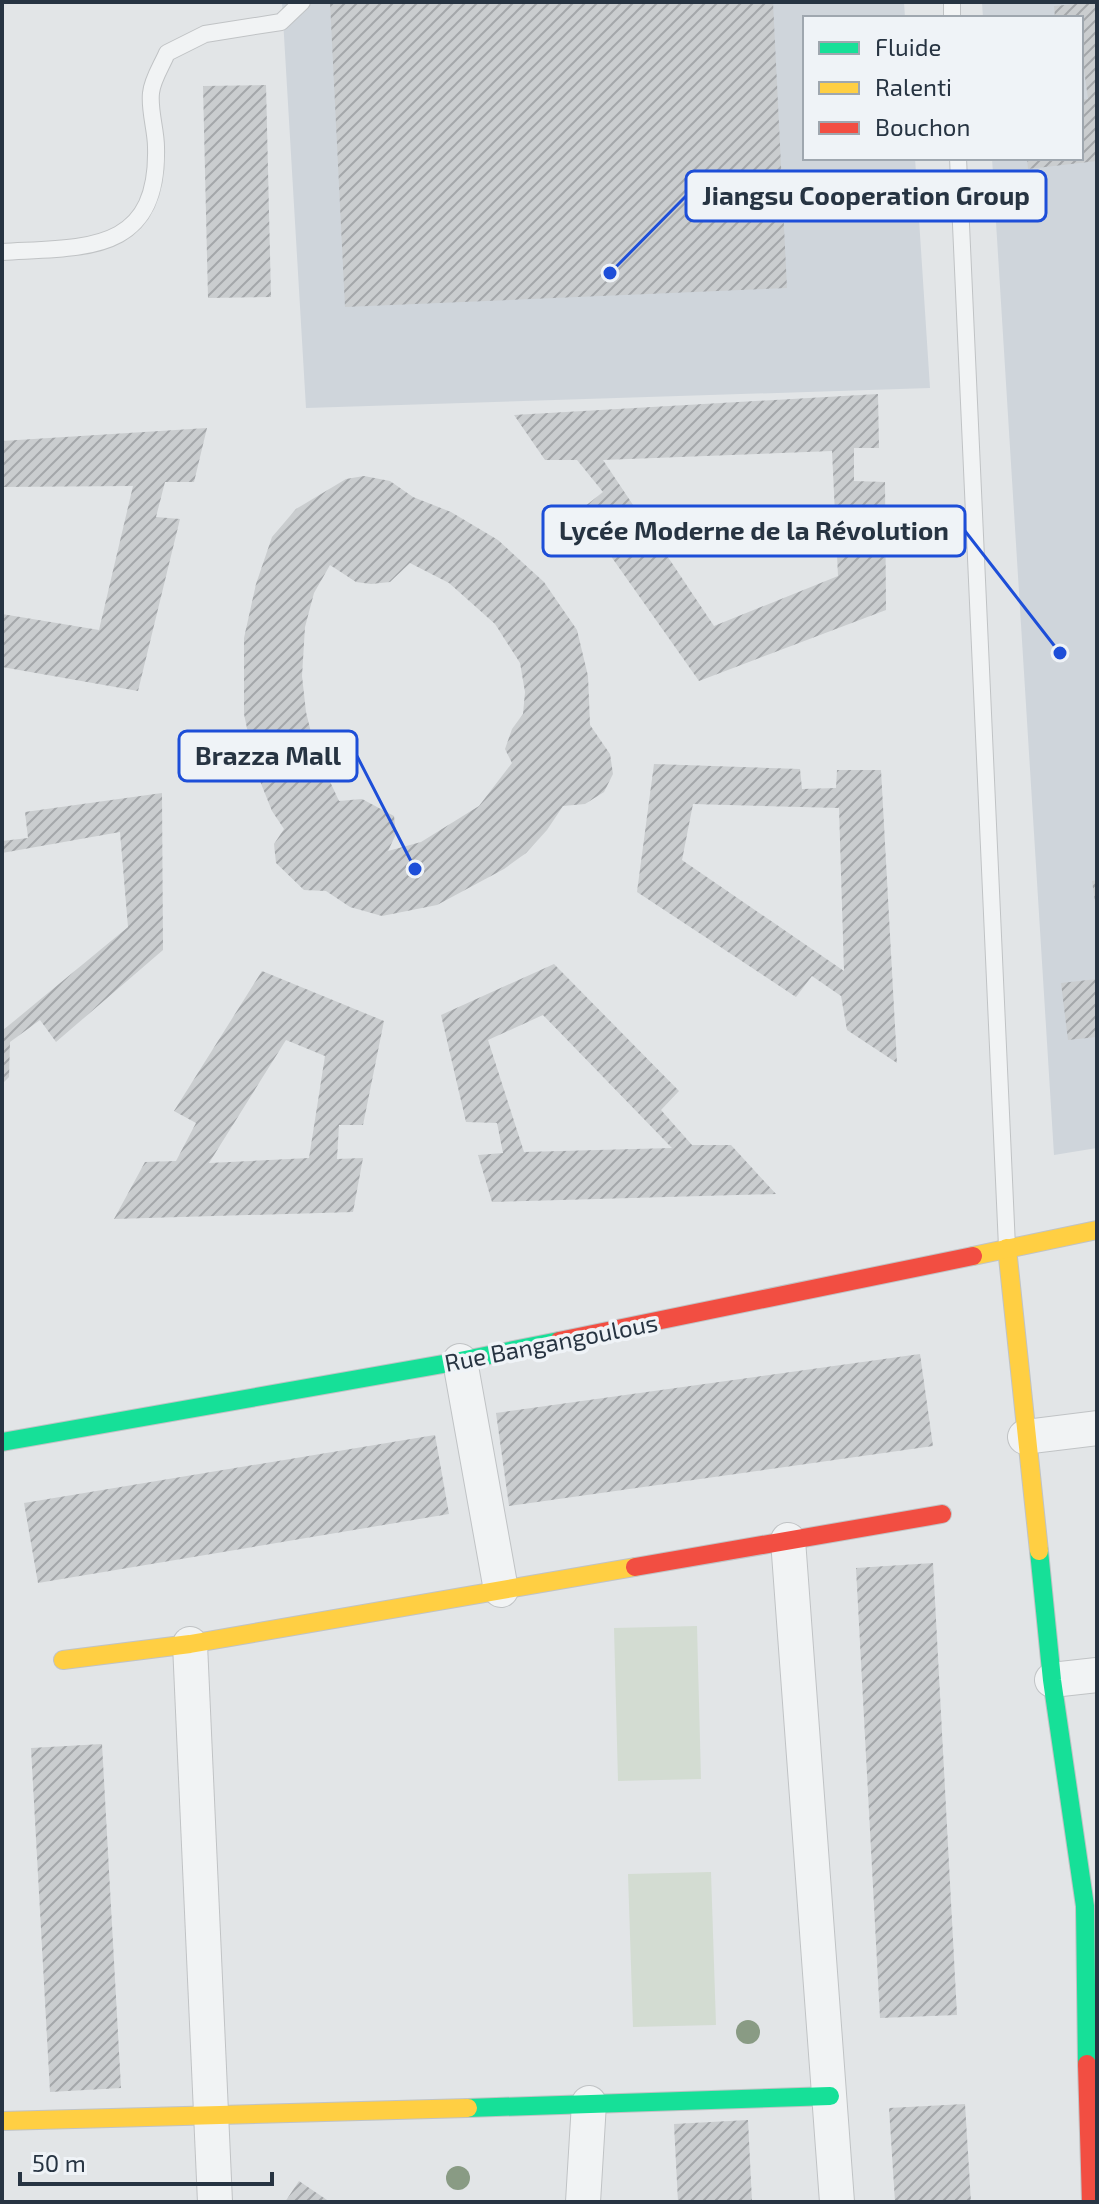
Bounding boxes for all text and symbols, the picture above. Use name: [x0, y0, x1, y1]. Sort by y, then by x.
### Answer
legend: [803, 16, 1083, 160]
text: Fluide: [875, 32, 941, 61]
text: Ralenti: [875, 72, 952, 101]
text: Bouchon: [875, 112, 970, 141]
callout: Jiangsu Cooperation Group: [686, 171, 1046, 221]
text: Jiangsu Cooperation Group: [702, 179, 1030, 210]
callout: Lycée Moderne de la Révolution: [543, 506, 965, 556]
text: Lycée Moderne de la Révolution: [559, 514, 949, 546]
callout: Brazza Mall: [179, 731, 357, 781]
text: Brazza Mall: [195, 739, 341, 770]
street label: Rue Bangangoulous: [442, 1307, 660, 1377]
scale bar: [20, 2136, 272, 2186]
text: 50 m: [32, 2148, 86, 2177]

